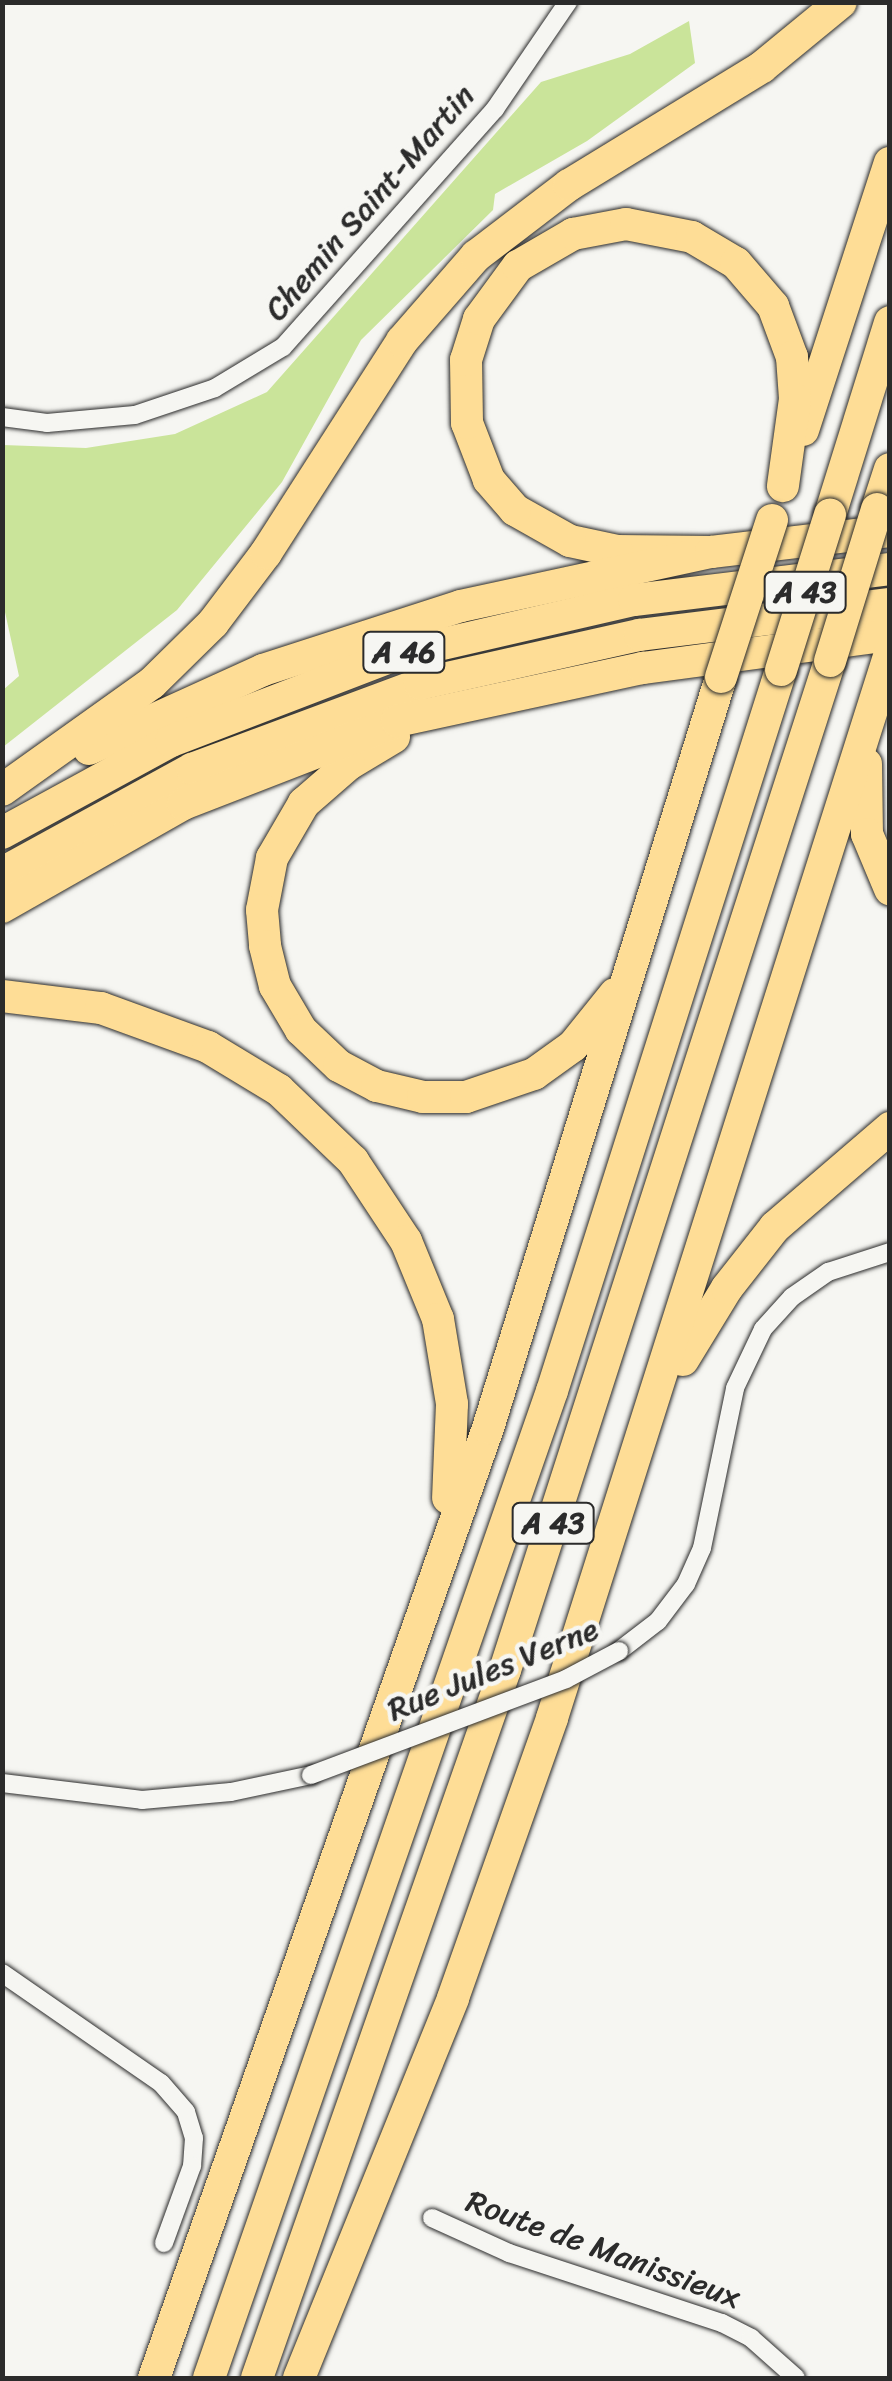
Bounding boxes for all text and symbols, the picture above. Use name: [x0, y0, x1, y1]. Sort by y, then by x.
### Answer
street label: Chemin Saint-Martin: [257, 77, 483, 329]
road number: A 43: [762, 567, 848, 617]
road number: A 46: [362, 627, 446, 677]
road number: A 43: [510, 1498, 596, 1548]
street label: Rue Jules Verne: [383, 1611, 603, 1729]
street label: Route de Manissieux: [462, 2183, 744, 2317]

